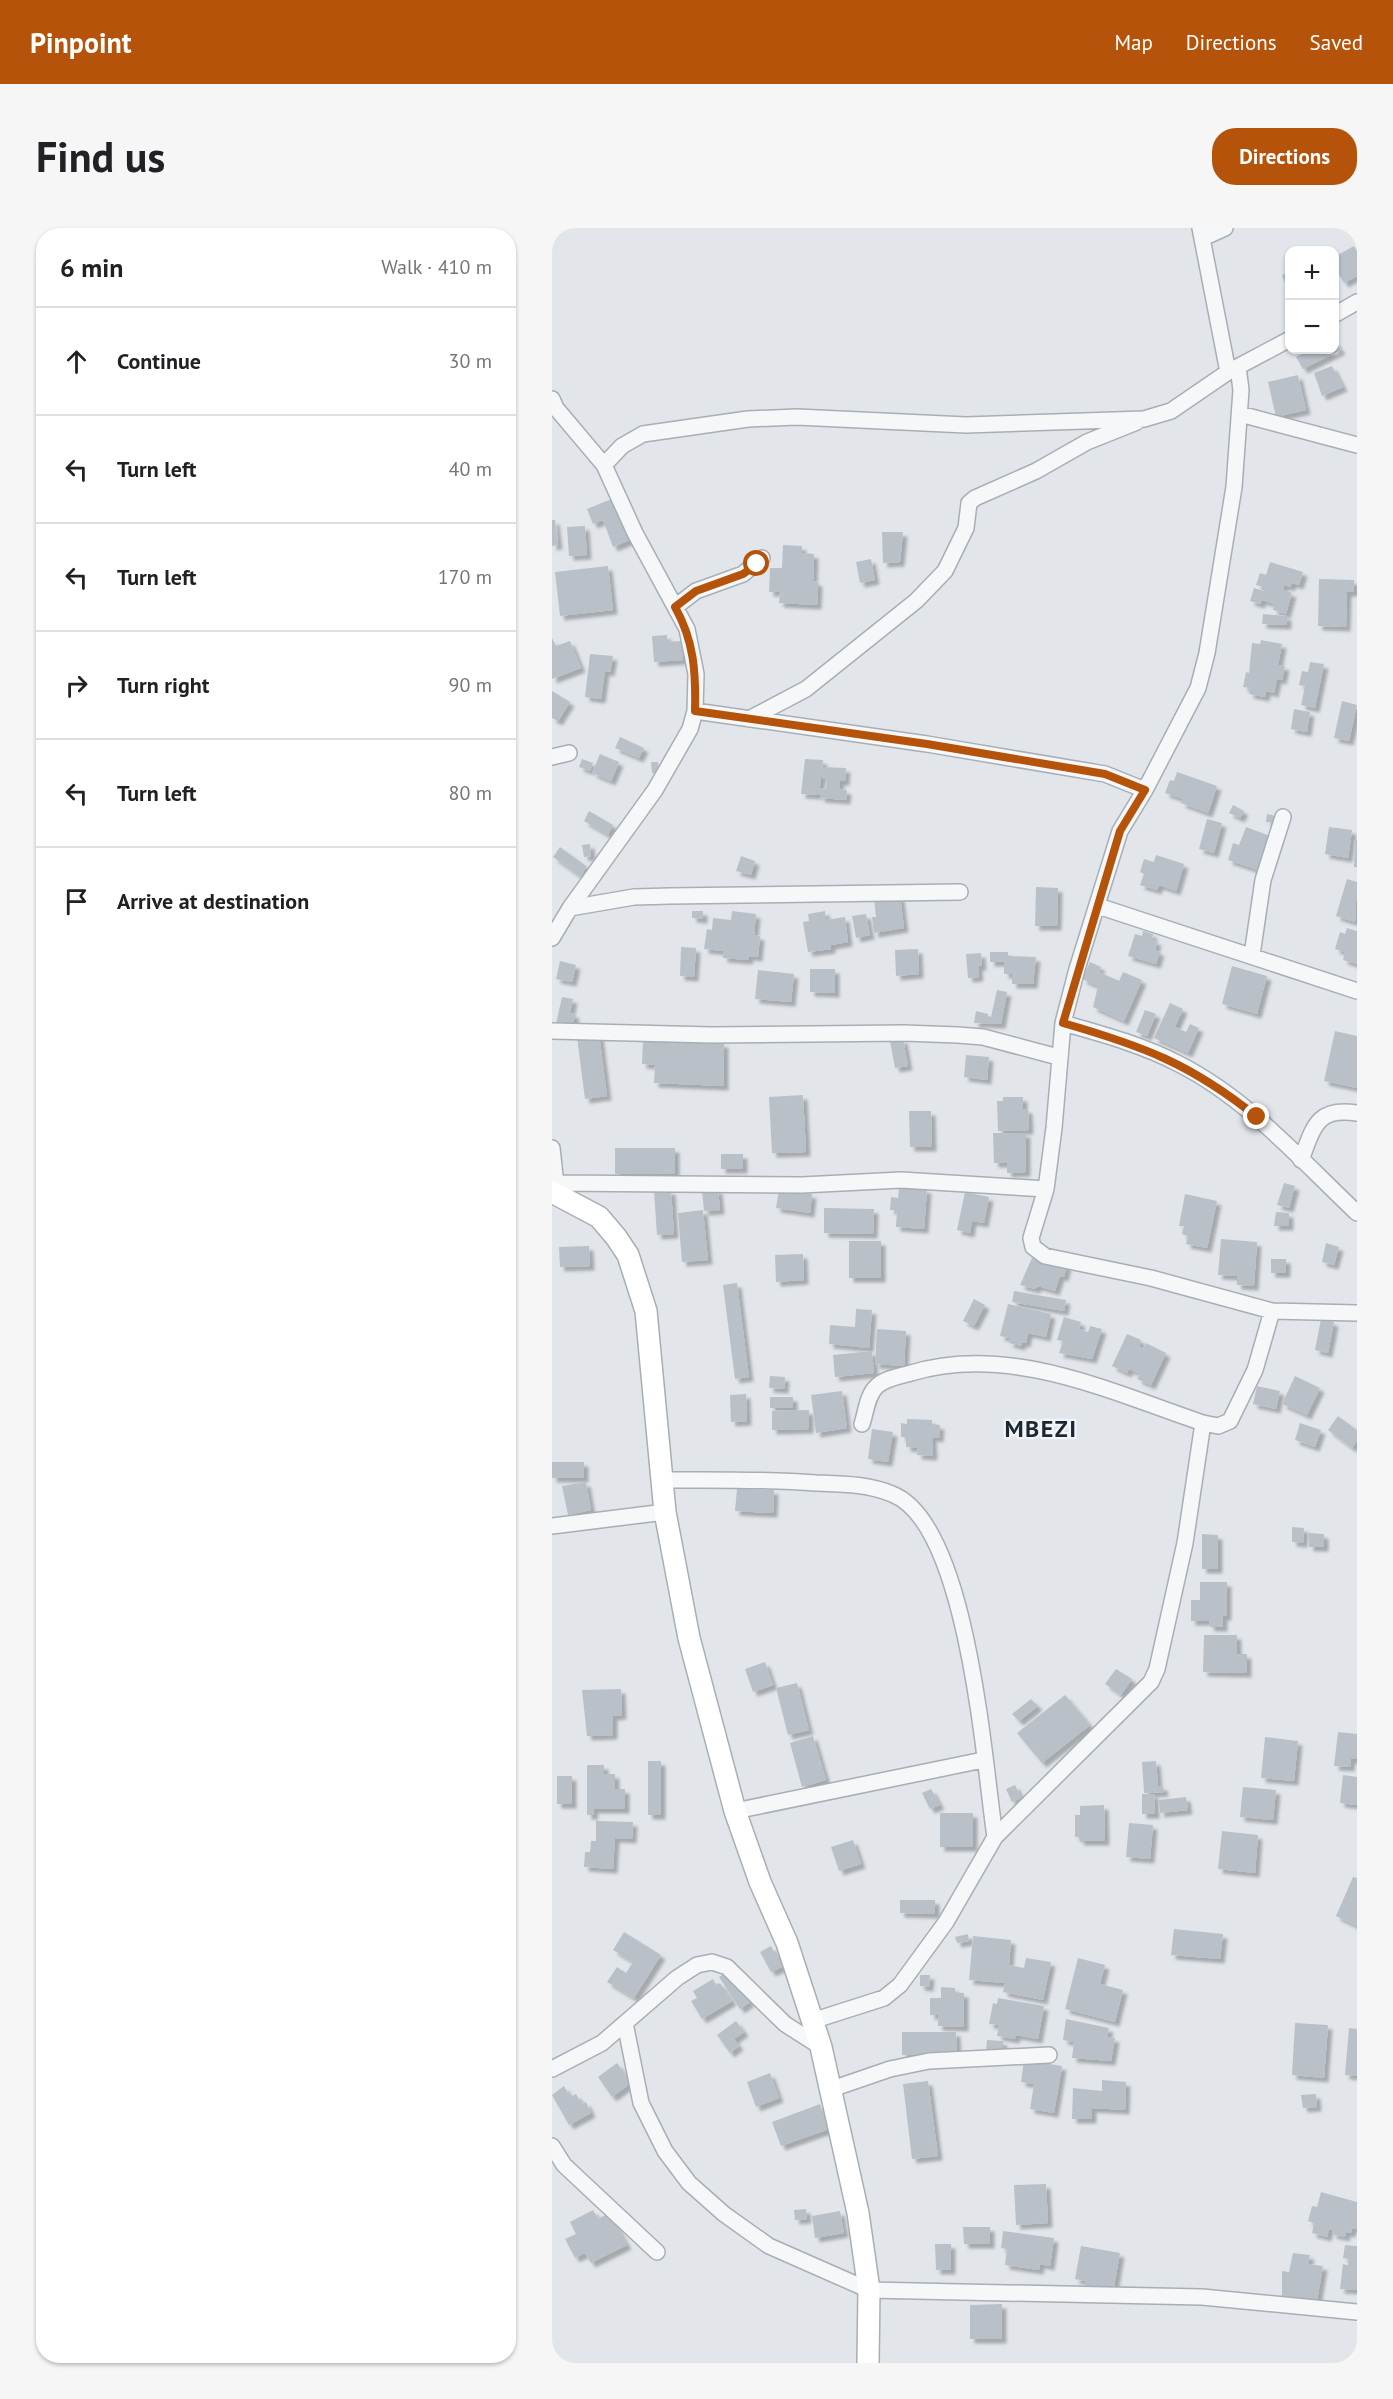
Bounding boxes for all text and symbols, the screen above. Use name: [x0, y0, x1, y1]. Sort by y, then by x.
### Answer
text: Pinpoint: [30, 24, 132, 61]
text: Map: [1114, 29, 1153, 56]
text: Directions: [1186, 29, 1277, 56]
text: Saved: [1310, 29, 1363, 56]
button: Directions: [1212, 128, 1357, 185]
text: Find us: [36, 129, 165, 184]
map controls: [1285, 246, 1339, 354]
button: +: [1285, 246, 1339, 300]
text: 6 min: [60, 251, 123, 284]
text: Walk · 410 m: [381, 254, 492, 280]
button: −: [1285, 300, 1339, 354]
icon: ahead: [60, 345, 93, 378]
text: Continue: [117, 347, 201, 375]
text: 30 m: [449, 348, 492, 374]
icon: left: [60, 453, 93, 486]
text: Turn left: [117, 455, 197, 483]
text: 40 m: [449, 456, 492, 482]
route start: [743, 550, 769, 576]
icon: left: [60, 561, 93, 594]
text: Turn left: [117, 563, 197, 591]
text: 170 m: [438, 564, 492, 590]
icon: right: [60, 669, 93, 702]
text: Turn right: [117, 671, 209, 699]
text: 90 m: [449, 672, 492, 698]
icon: left: [60, 777, 93, 810]
text: Turn left: [117, 779, 197, 807]
text: 80 m: [449, 780, 492, 806]
icon: arrive: [60, 885, 93, 918]
text: Arrive at destination: [117, 887, 309, 915]
route end: [1243, 1103, 1269, 1129]
district label: MBEZI: [1004, 1413, 1078, 1444]

